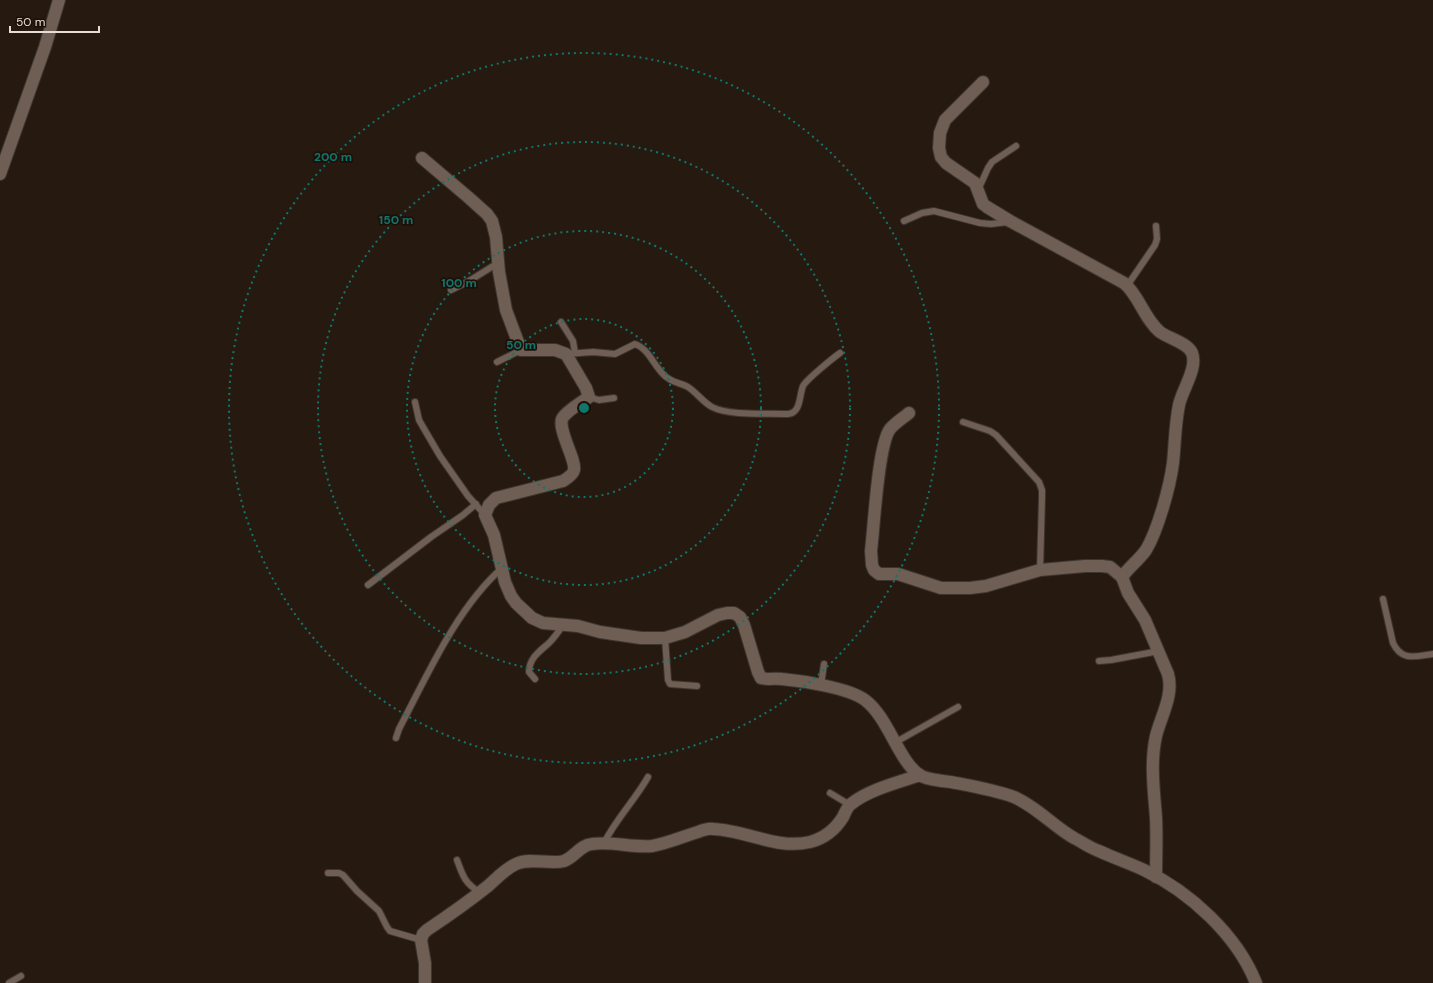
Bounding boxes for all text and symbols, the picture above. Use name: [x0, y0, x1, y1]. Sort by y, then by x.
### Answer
scale bar: [10, 8, 99, 34]
text: 50 m: [16, 14, 45, 30]
text: 200 m: [314, 149, 352, 165]
text: 150 m: [379, 212, 413, 228]
text: 100 m: [441, 275, 477, 291]
text: 50 m: [506, 337, 536, 353]
centre of rings: [577, 401, 591, 415]

